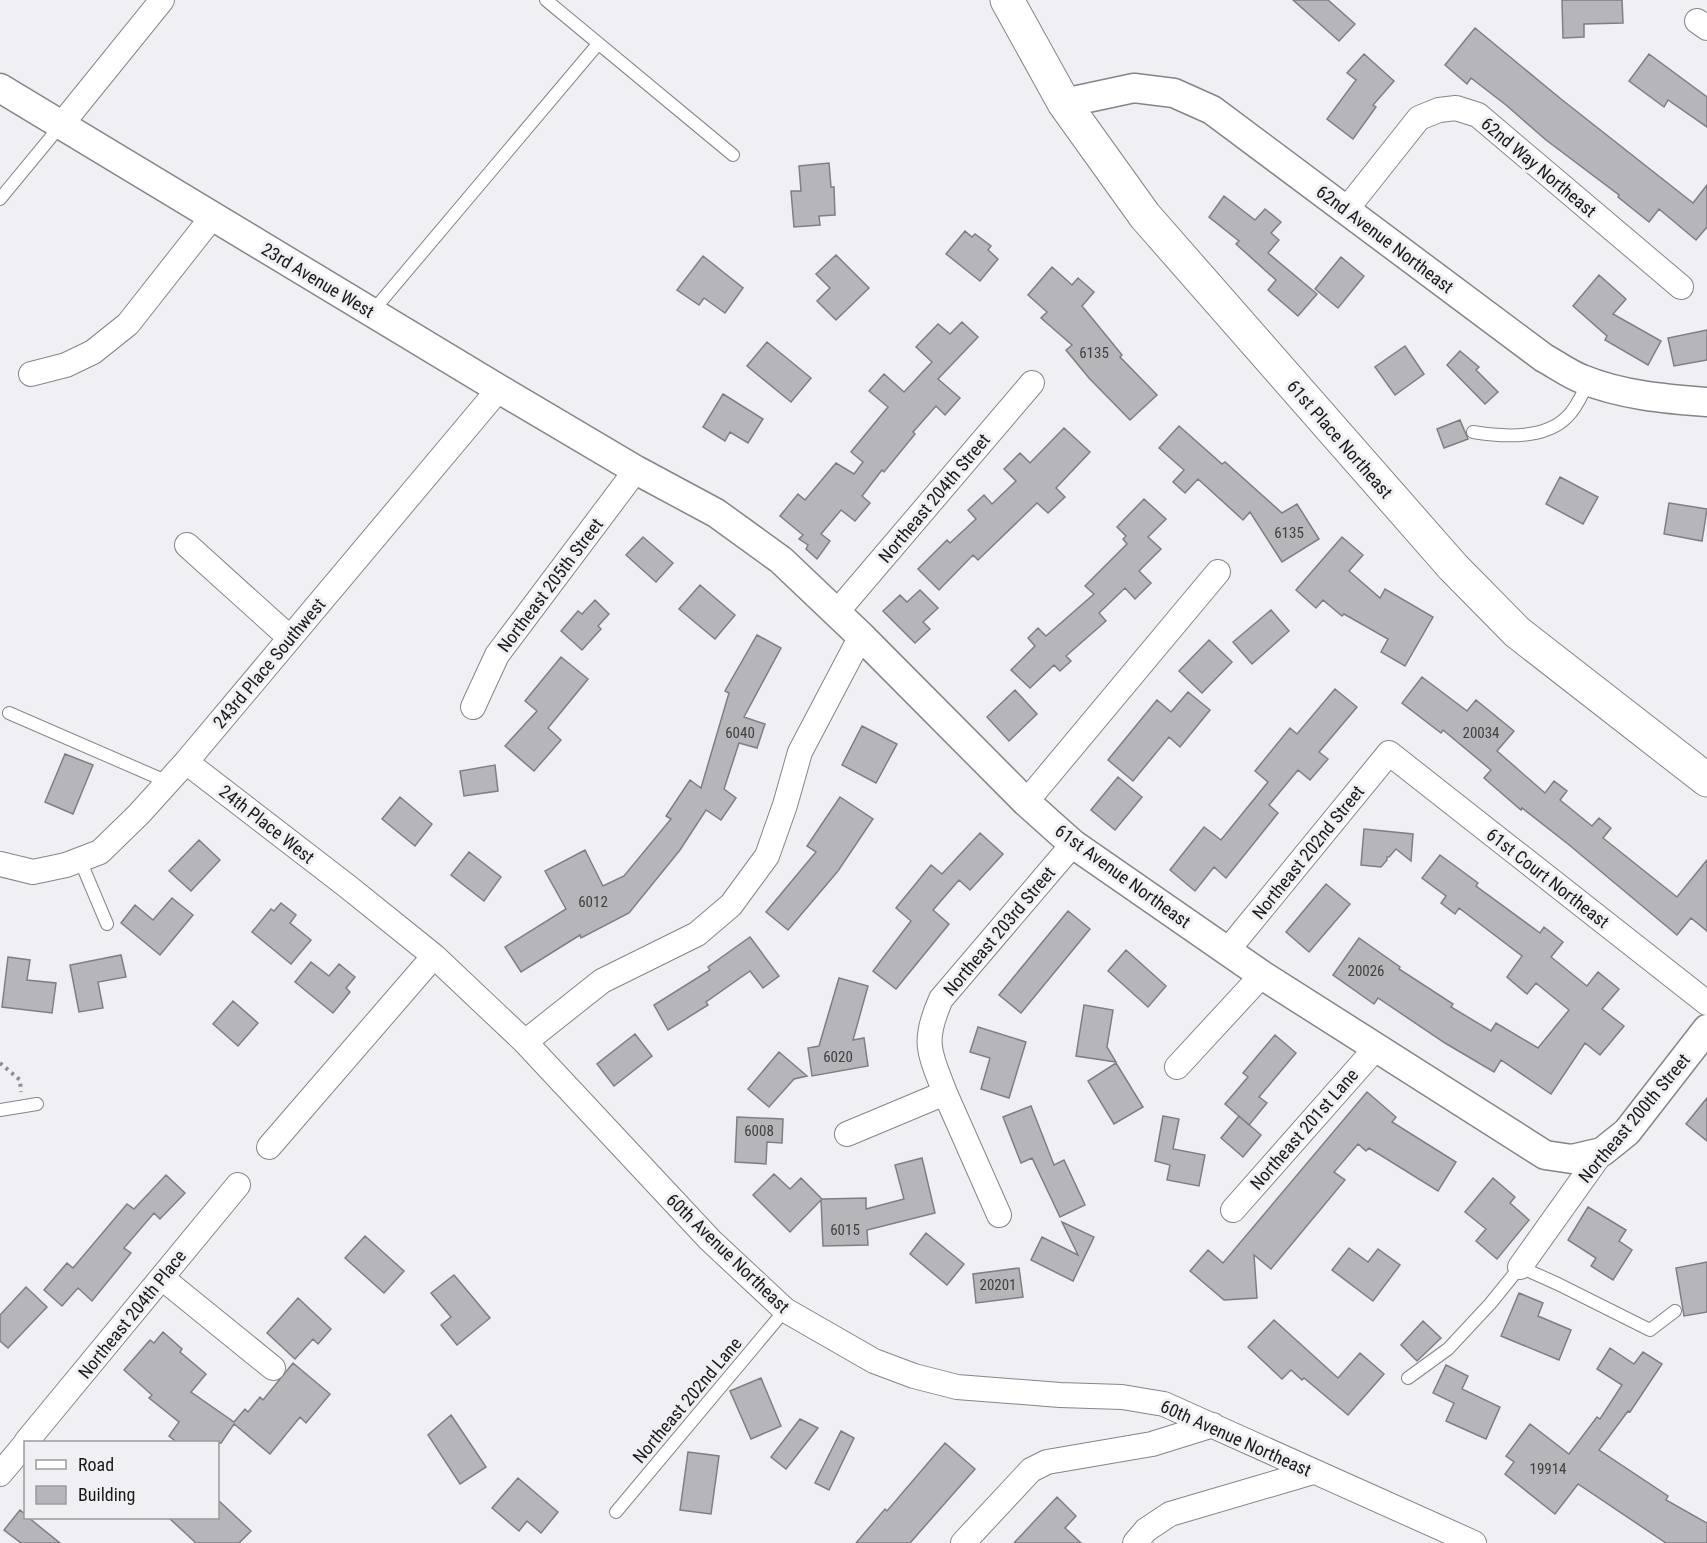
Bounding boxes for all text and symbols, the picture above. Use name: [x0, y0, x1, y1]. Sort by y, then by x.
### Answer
street label: 62nd Way Northeast: [1477, 113, 1601, 221]
street label: 62nd Avenue Northeast: [1312, 181, 1458, 297]
street label: 23rd Avenue West: [258, 238, 378, 322]
house number: 6135: [1079, 344, 1109, 362]
street label: 61st Place Northeast: [1283, 376, 1397, 502]
street label: Northeast 204th Street: [874, 429, 994, 567]
street label: Northeast 205th Street: [493, 514, 607, 656]
house number: 6135: [1274, 524, 1304, 542]
street label: 243rd Place Southwest: [208, 594, 330, 732]
house number: 6040: [725, 724, 755, 742]
house number: 20034: [1462, 724, 1500, 742]
street label: 24th Place West: [215, 780, 319, 868]
street label: Northeast 202nd Street: [1248, 781, 1368, 923]
street label: 61st Avenue Northeast: [1051, 820, 1195, 932]
street label: 61st Court Northeast: [1483, 824, 1613, 932]
street label: Northeast 203rd Street: [939, 862, 1059, 1000]
house number: 6012: [578, 893, 608, 911]
house number: 20026: [1347, 962, 1385, 980]
house number: 6020: [823, 1048, 853, 1066]
street label: Northeast 200th Street: [1574, 1049, 1694, 1187]
street label: Northeast 201st Lane: [1246, 1064, 1362, 1194]
house number: 6008: [744, 1122, 774, 1140]
street label: 60th Avenue Northeast: [662, 1189, 794, 1317]
house number: 6015: [830, 1221, 860, 1239]
street label: Northeast 204th Place: [74, 1246, 190, 1382]
house number: 20201: [979, 1276, 1017, 1294]
street label: Northeast 202nd Lane: [628, 1333, 746, 1467]
street label: 60th Avenue Northeast: [1157, 1395, 1315, 1481]
legend: [24, 1441, 219, 1519]
text: Road: [78, 1454, 114, 1475]
house number: 19914: [1529, 1460, 1567, 1478]
text: Building: [78, 1484, 135, 1505]

